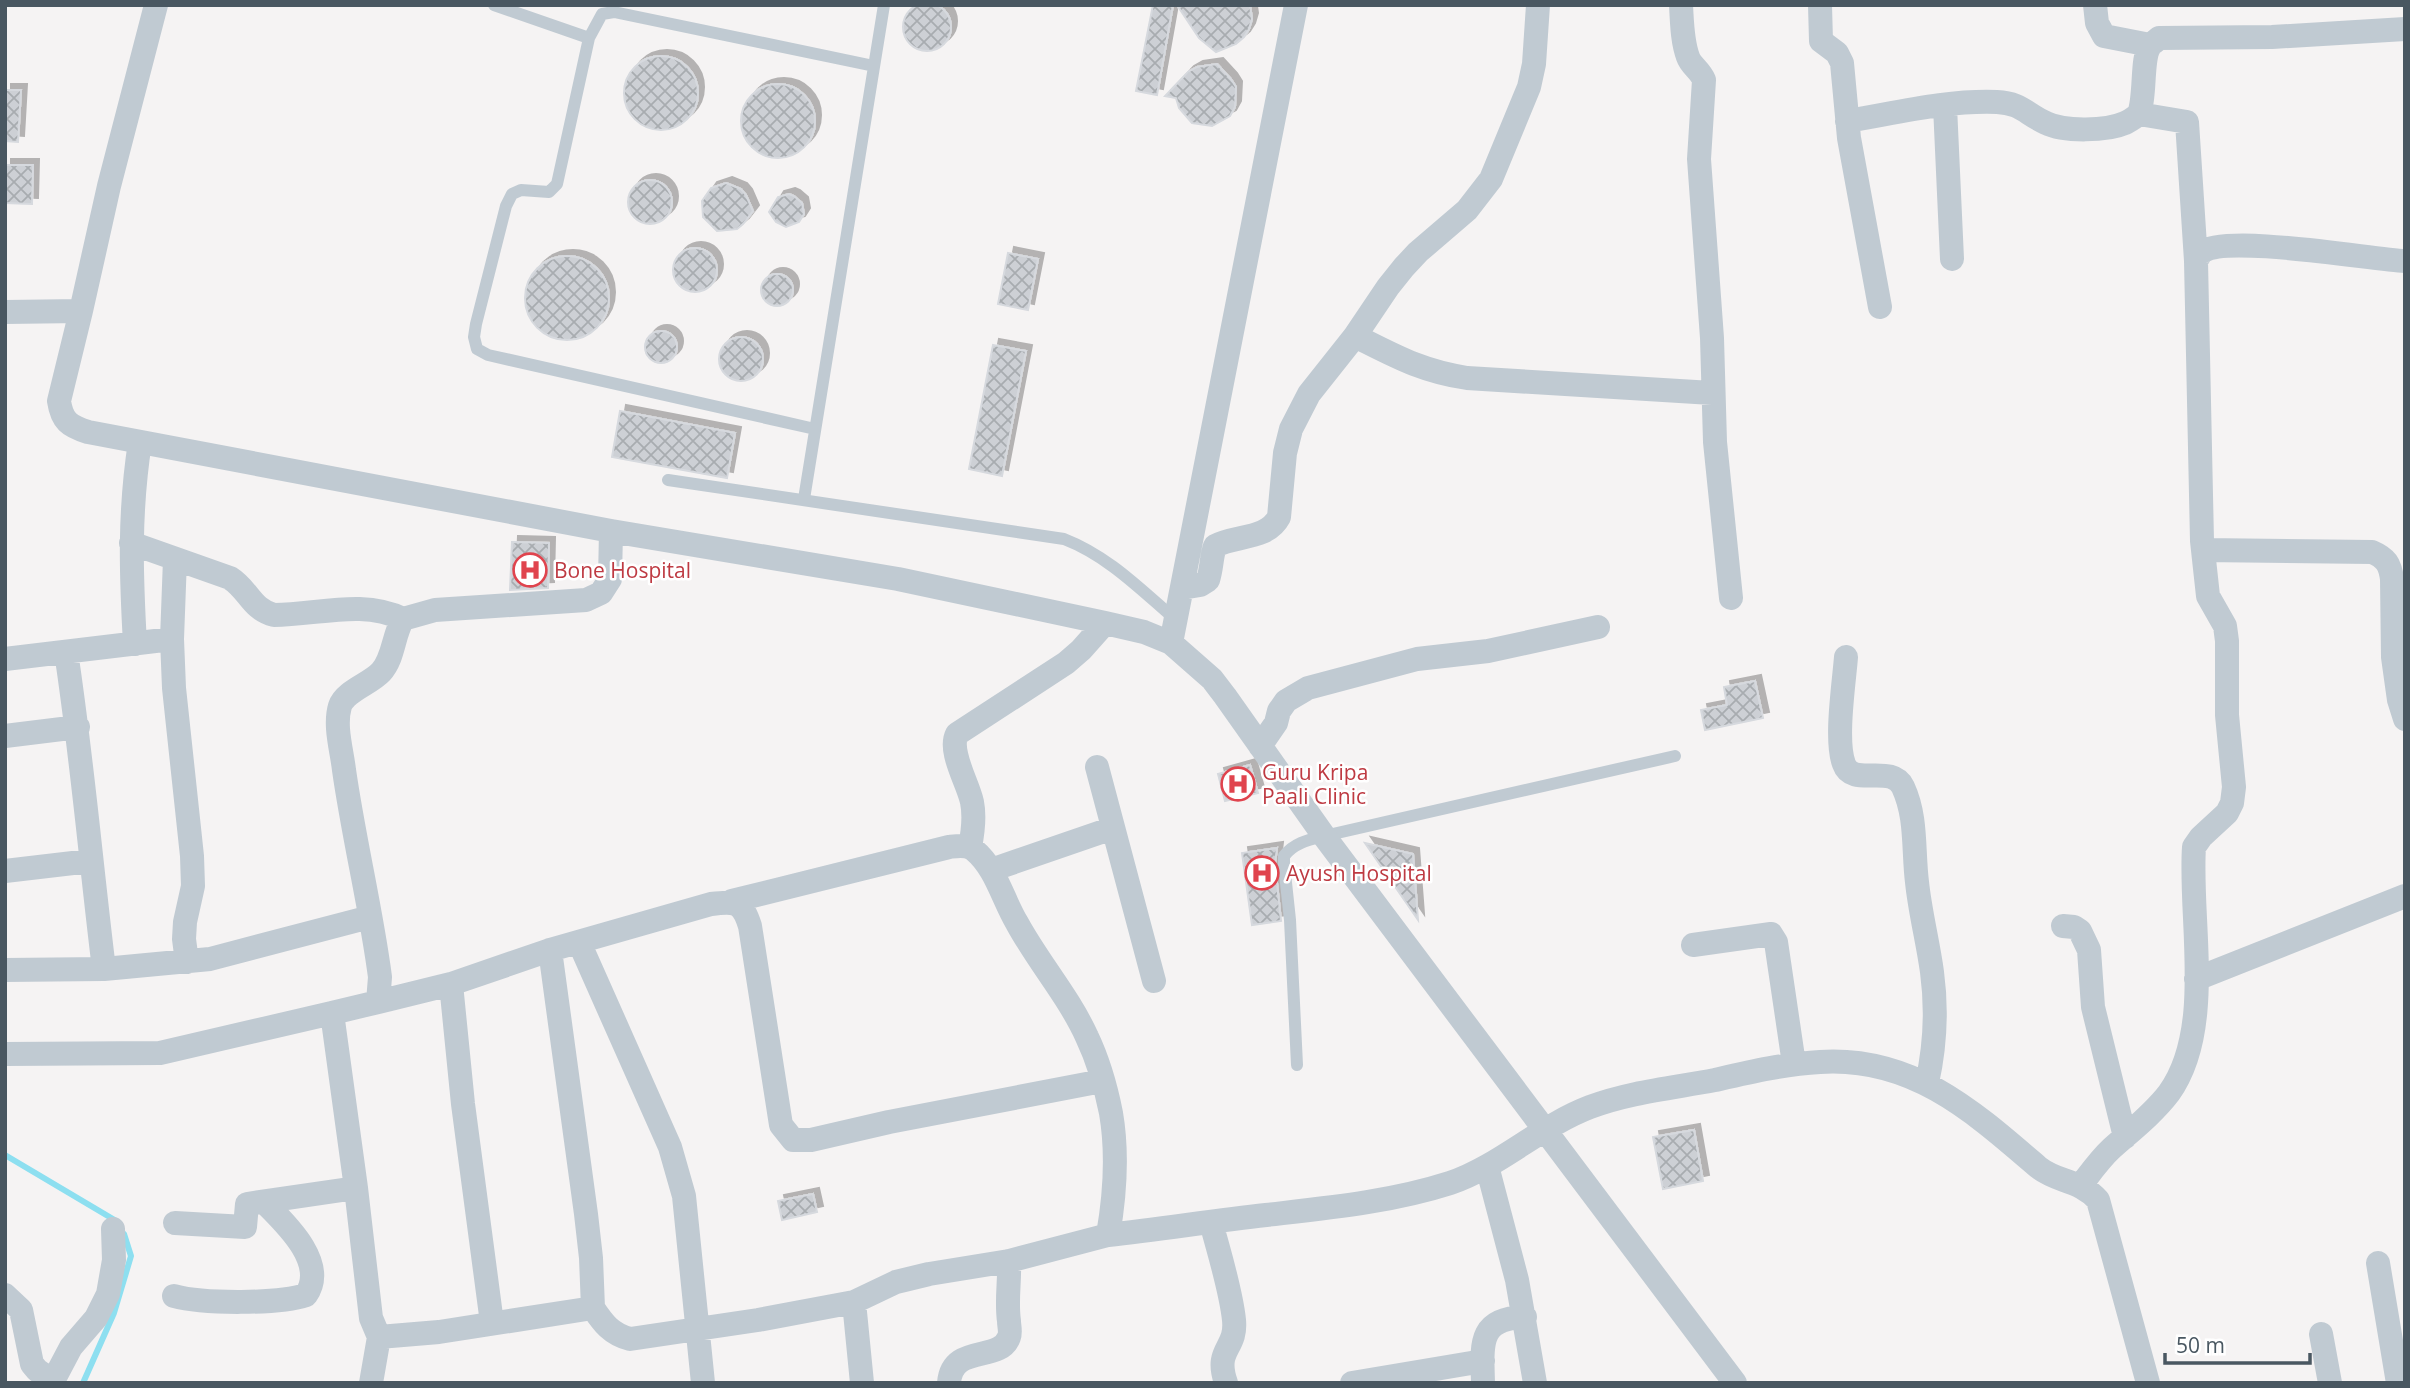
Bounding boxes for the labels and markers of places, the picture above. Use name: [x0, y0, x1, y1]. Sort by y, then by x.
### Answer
hospital icon: Bone Hospital: [511, 551, 549, 589]
place label: Bone Hospital: [554, 556, 691, 584]
place label: Guru Kripa Paali Clinic: [1262, 758, 1368, 810]
hospital icon: Guru Kripa Paali Clinic: [1219, 765, 1257, 803]
hospital icon: Ayush Hospital: [1243, 854, 1281, 892]
place label: Ayush Hospital: [1286, 859, 1432, 887]

